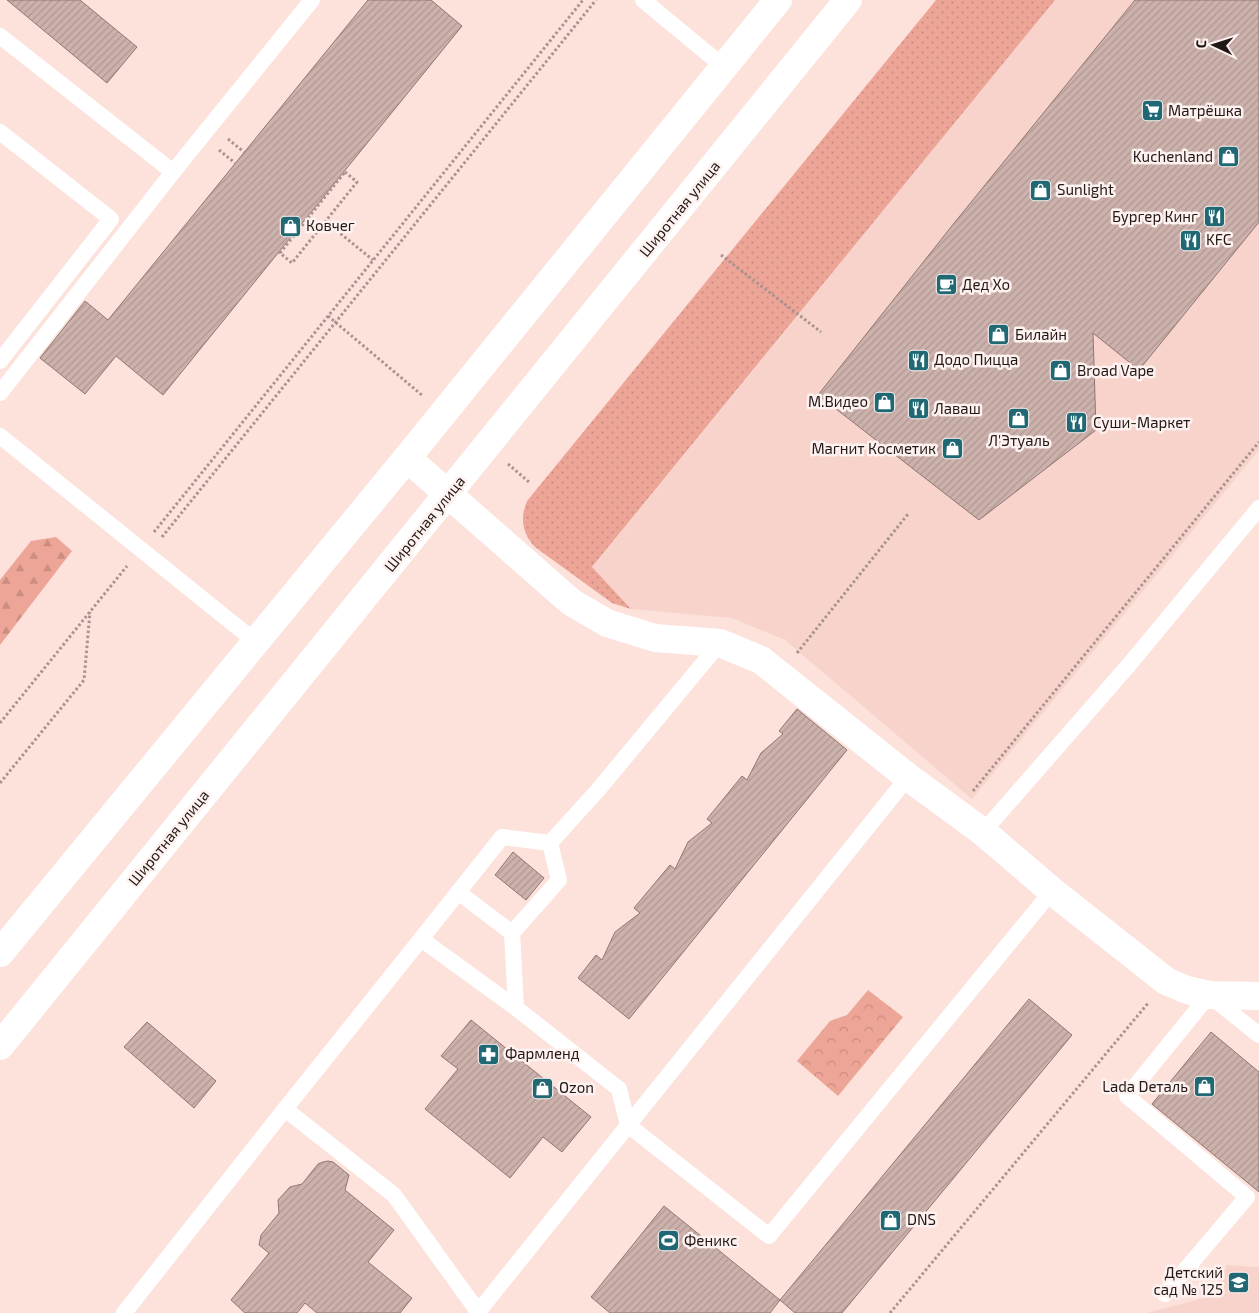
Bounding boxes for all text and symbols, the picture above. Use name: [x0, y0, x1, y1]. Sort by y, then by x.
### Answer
north arrow: [1189, 20, 1239, 70]
text: С: [1192, 39, 1209, 49]
supermarket icon: Матрёшка: [1140, 99, 1164, 123]
place label: Матрёшка: [1168, 101, 1242, 119]
shop icon: Kuchenland: [1217, 145, 1241, 169]
place label: Kuchenland: [1133, 147, 1213, 165]
street label: Широтная улица: [635, 157, 724, 260]
shop icon: Sunlight: [1029, 178, 1053, 202]
place label: Sunlight: [1057, 180, 1114, 198]
restaurant icon: Бургер Кинг: [1202, 205, 1226, 229]
place label: Бургер Кинг: [1112, 207, 1198, 226]
shop icon: Ковчег: [278, 214, 302, 238]
place label: Ковчег: [306, 216, 355, 234]
restaurant icon: KFC: [1178, 228, 1202, 252]
place label: KFC: [1206, 230, 1232, 248]
cafe icon: Дед Хо: [934, 273, 958, 297]
place label: Дед Хо: [962, 275, 1010, 293]
shop icon: Билайн: [987, 323, 1011, 347]
place label: Билайн: [1015, 325, 1067, 343]
restaurant icon: Додо Пицца: [906, 348, 930, 372]
place label: Додо Пицца: [934, 350, 1018, 368]
shop icon: Broad Vape: [1049, 359, 1073, 383]
place label: Broad Vape: [1077, 361, 1154, 379]
shop icon: М.Видео: [872, 390, 896, 414]
place label: М.Видео: [808, 392, 868, 410]
restaurant icon: Лаваш: [906, 397, 930, 421]
place label: Лаваш: [934, 399, 981, 417]
shop icon: Л'Этуаль: [1007, 406, 1031, 430]
restaurant icon: Суши-Маркет: [1065, 411, 1089, 435]
place label: Суши-Маркет: [1093, 413, 1190, 432]
place label: Л'Этуаль: [988, 431, 1050, 450]
shop icon: Магнит Косметик: [940, 437, 964, 461]
place label: Магнит Косметик: [811, 439, 936, 457]
street label: Широтная улица: [380, 472, 469, 575]
street label: Широтная улица: [124, 786, 213, 889]
pharmacy icon: Фармленд: [477, 1042, 501, 1066]
place label: Фармленд: [505, 1044, 580, 1062]
shop icon: Lada Dеталь: [1192, 1075, 1216, 1099]
shop icon: Ozon: [531, 1076, 555, 1100]
place label: Lada Dеталь: [1102, 1077, 1188, 1095]
place label: Ozon: [559, 1078, 594, 1096]
shop icon: DNS: [879, 1208, 903, 1232]
place label: DNS: [907, 1210, 936, 1228]
sports icon: Феникс: [656, 1229, 680, 1253]
place label: Феникс: [684, 1231, 737, 1249]
place label: Детский сад № 125: [1153, 1263, 1223, 1298]
school or university icon: Детский сад № 125: [1227, 1270, 1251, 1294]

